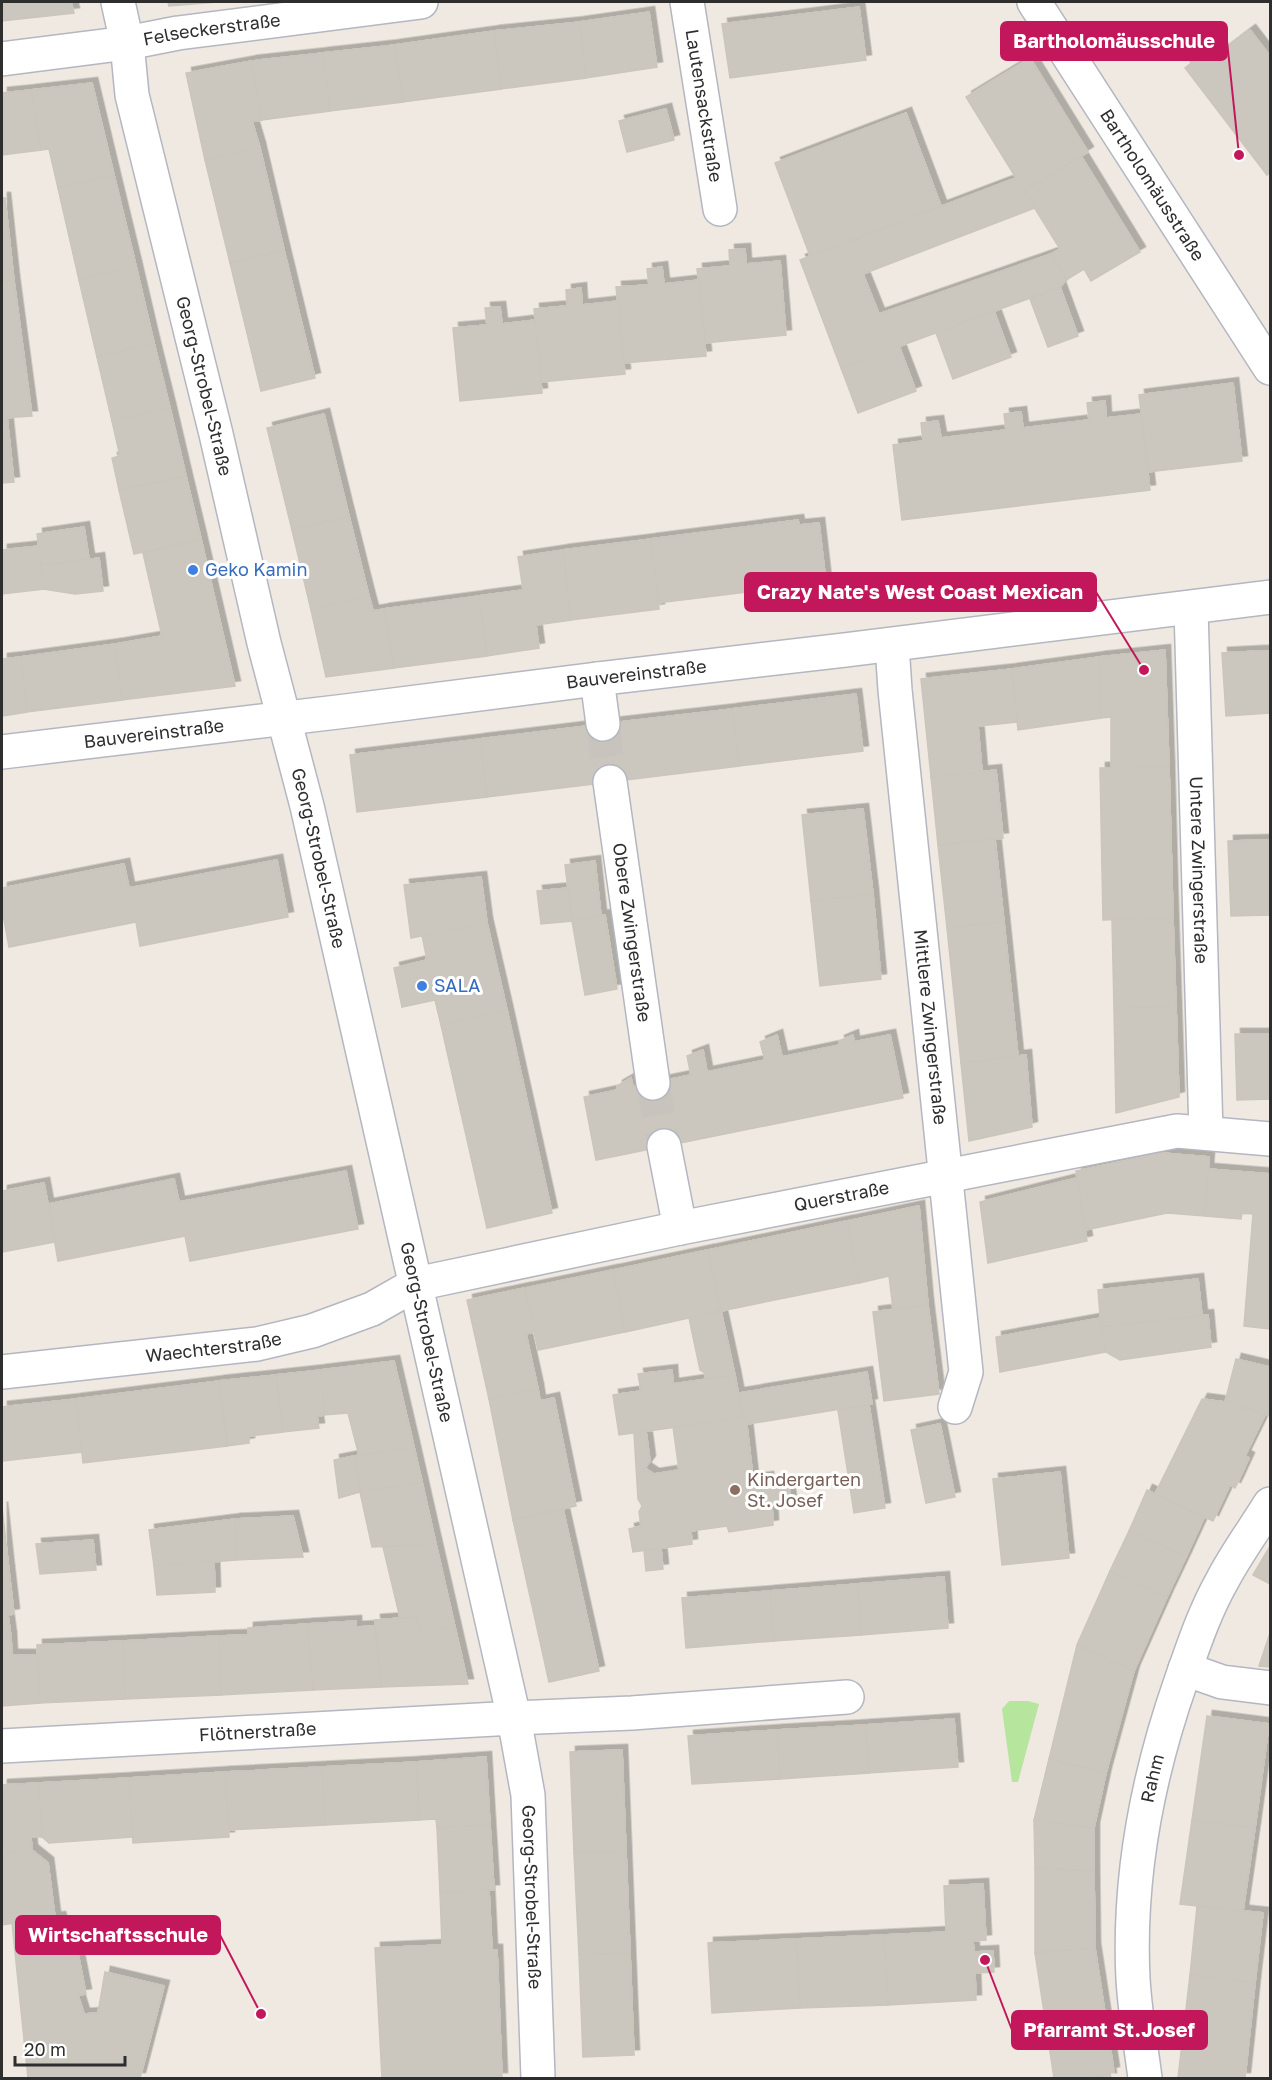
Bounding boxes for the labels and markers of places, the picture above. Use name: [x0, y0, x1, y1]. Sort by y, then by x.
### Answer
callout: Bartholomäusschule: [1001, 22, 1227, 60]
place label: Geko Kamin: [205, 558, 307, 580]
marker: Geko Kamin: [186, 563, 200, 577]
callout: Crazy Nate's West Coast Mexican: [745, 573, 1096, 611]
place label: SALA: [434, 974, 480, 996]
marker: SALA: [415, 979, 429, 993]
place label: Kindergarten St. Josef: [747, 1468, 861, 1511]
marker: Kindergarten St. Josef: [728, 1483, 742, 1497]
callout: Wirtschaftsschule: [16, 1916, 220, 1954]
callout: Pfarramt St.Josef: [1012, 2011, 1207, 2049]

